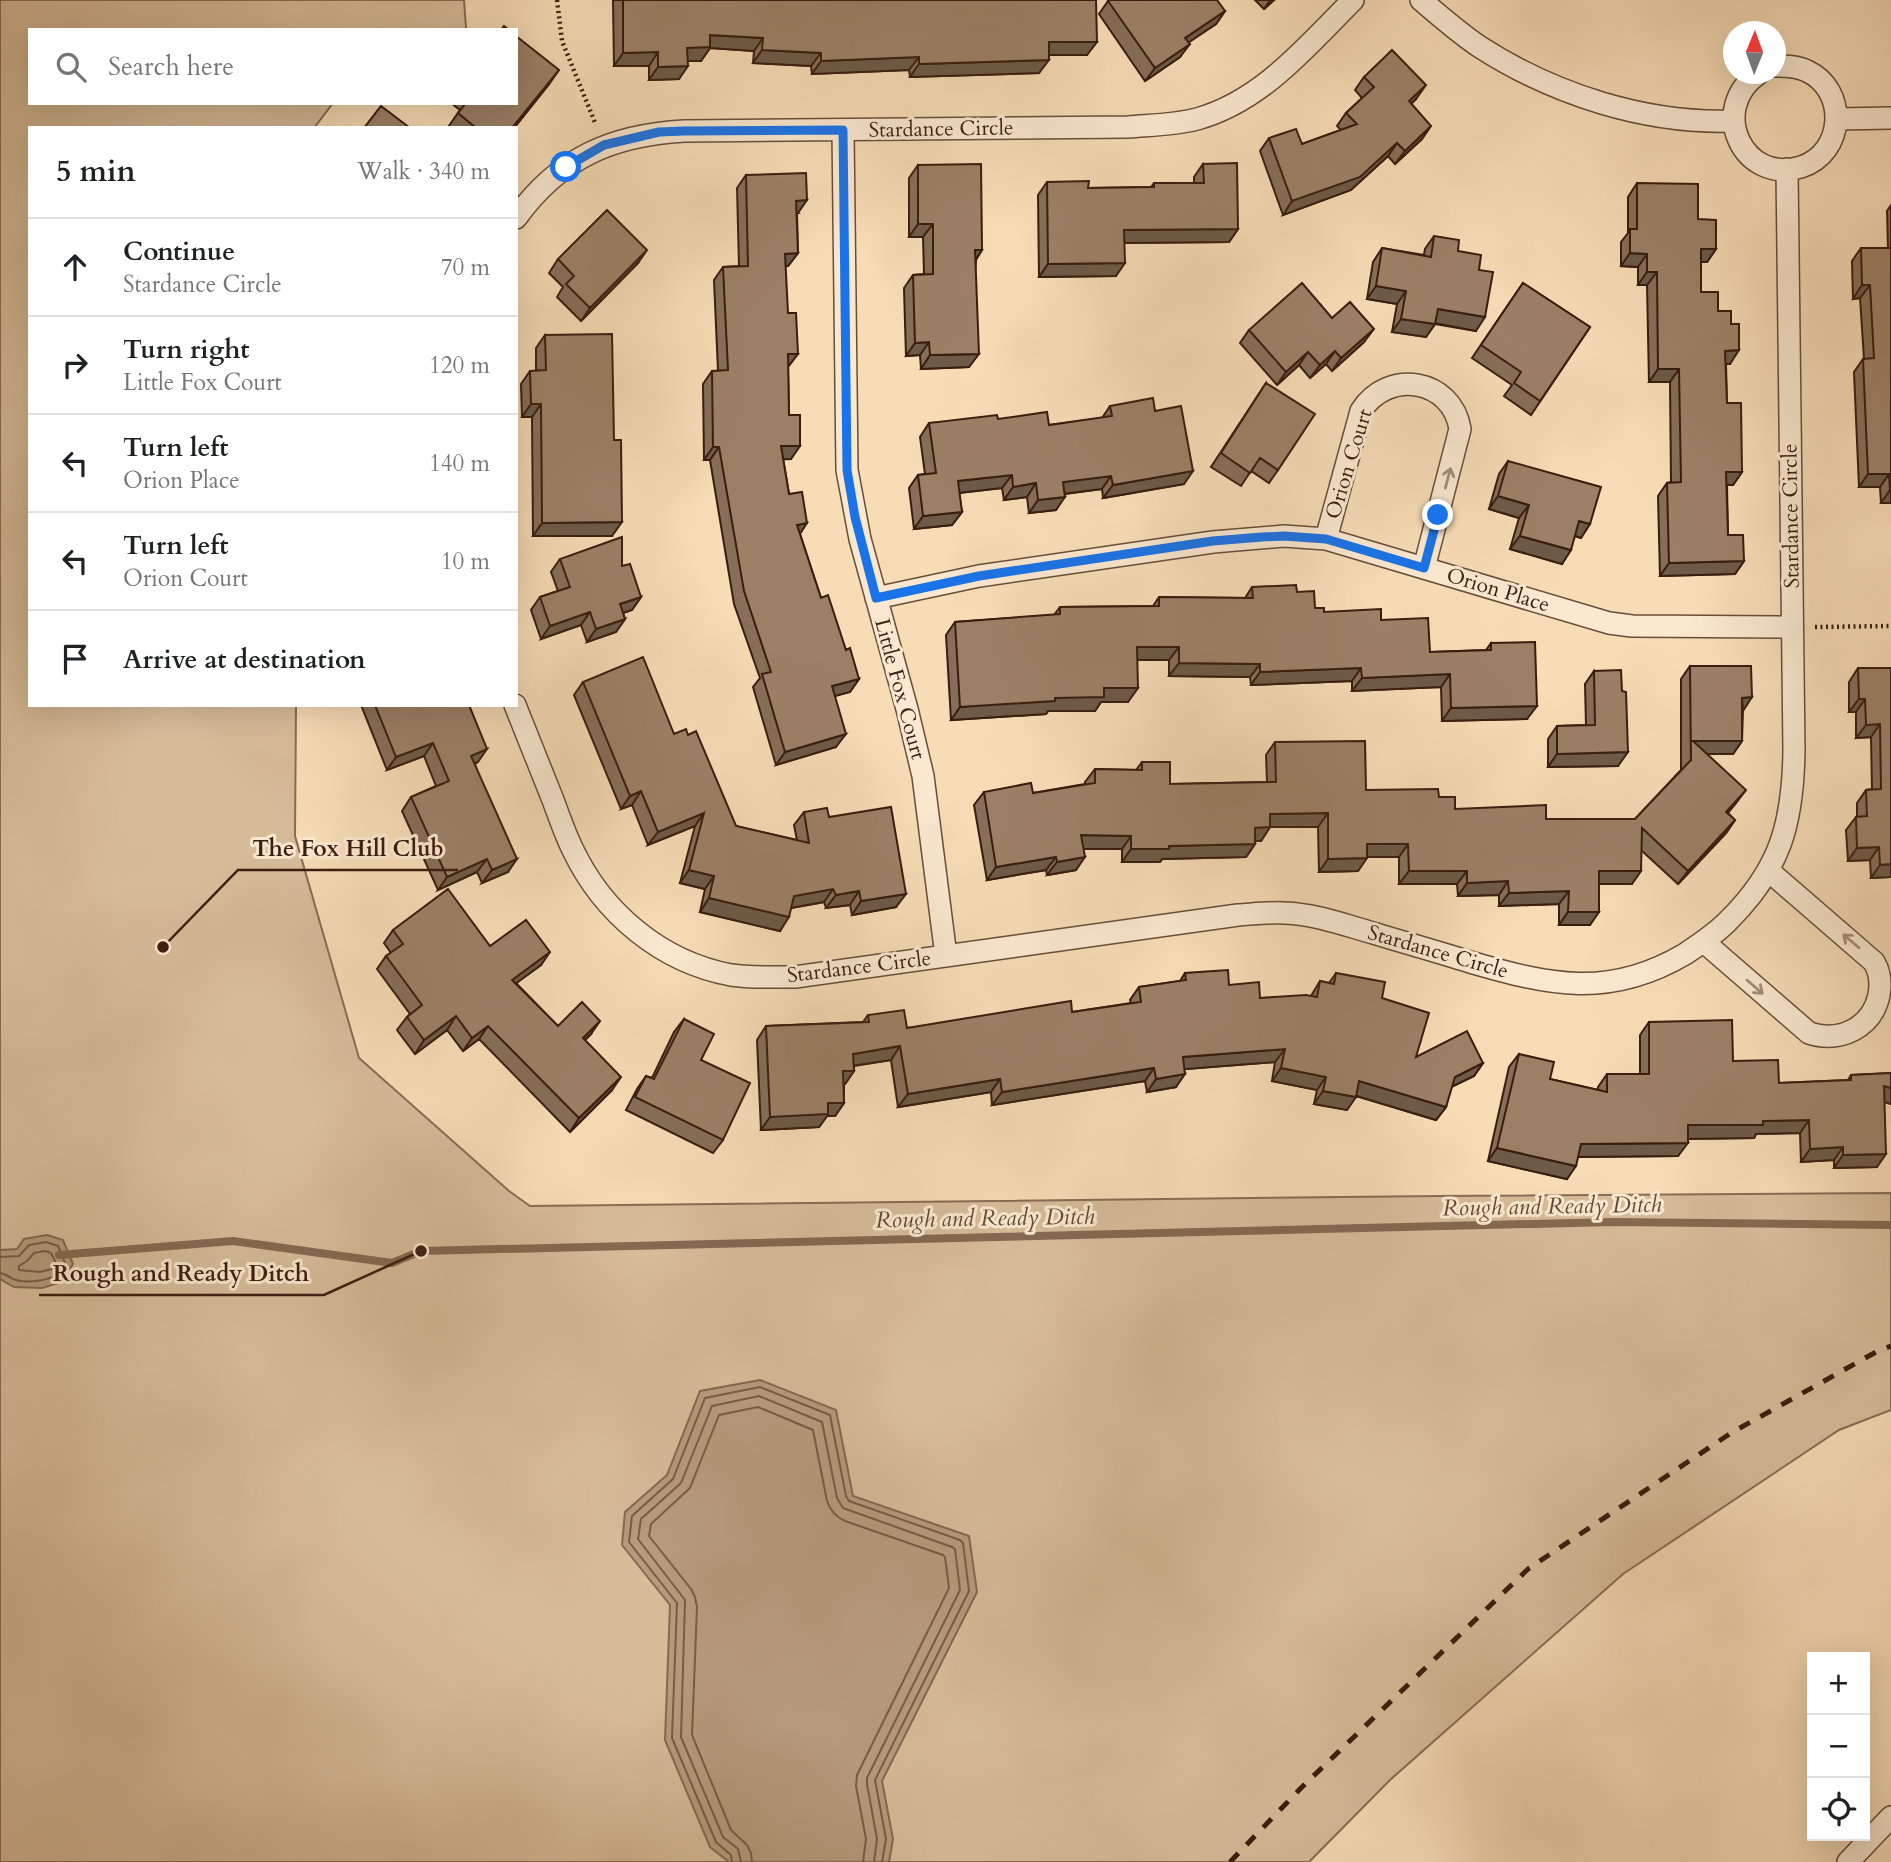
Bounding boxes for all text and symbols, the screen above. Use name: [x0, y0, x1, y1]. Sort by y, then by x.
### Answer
north arrow: [1723, 21, 1786, 84]
search box: [28, 28, 518, 105]
icon: search: [52, 48, 90, 86]
text: Search here: [108, 49, 234, 84]
street label: Stardance Circle: [868, 113, 1014, 145]
text: 5 min: [56, 151, 136, 192]
route start: [550, 151, 581, 182]
text: Walk · 340 m: [357, 156, 490, 187]
text: Continue: [123, 234, 235, 269]
icon: ahead: [56, 248, 94, 286]
text: 70 m: [441, 252, 490, 283]
text: Stardance Circle: [123, 269, 282, 300]
text: Turn right: [123, 332, 250, 367]
icon: right: [56, 346, 94, 384]
text: 120 m: [429, 350, 490, 381]
text: Little Fox Court: [123, 367, 282, 398]
street label: Orion Court: [1318, 405, 1380, 523]
text: Turn left: [123, 430, 228, 465]
street label: Stardance Circle: [1775, 443, 1807, 589]
icon: left: [56, 444, 94, 482]
text: 140 m: [429, 448, 490, 479]
text: Orion Place: [123, 465, 240, 496]
one-way arrow: [1442, 468, 1455, 490]
route end: [1422, 499, 1453, 530]
text: Turn left: [123, 528, 228, 563]
icon: left: [56, 542, 94, 580]
text: 10 m: [441, 546, 490, 577]
street label: Orion Place: [1443, 561, 1553, 619]
text: Orion Court: [123, 563, 248, 594]
street label: Little Fox Court: [867, 615, 933, 763]
icon: arrive: [56, 640, 94, 678]
text: Arrive at destination: [123, 642, 366, 677]
callout: The Fox Hill Club: [238, 826, 458, 870]
text: The Fox Hill Club: [252, 833, 444, 864]
street label: Stardance Circle: [1364, 918, 1512, 986]
one-way arrow: [1842, 933, 1860, 949]
street label: Stardance Circle: [785, 944, 933, 990]
one-way arrow: [1746, 979, 1764, 995]
water label: Rough and Ready Ditch: [1442, 1189, 1662, 1223]
water label: Rough and Ready Ditch: [875, 1201, 1095, 1235]
callout: Rough and Ready Ditch: [39, 1251, 324, 1295]
text: Rough and Ready Ditch: [53, 1258, 309, 1289]
map controls: [1807, 1652, 1870, 1841]
button: +: [1807, 1652, 1870, 1715]
button: −: [1807, 1715, 1870, 1778]
button: locate: [1807, 1778, 1870, 1841]

